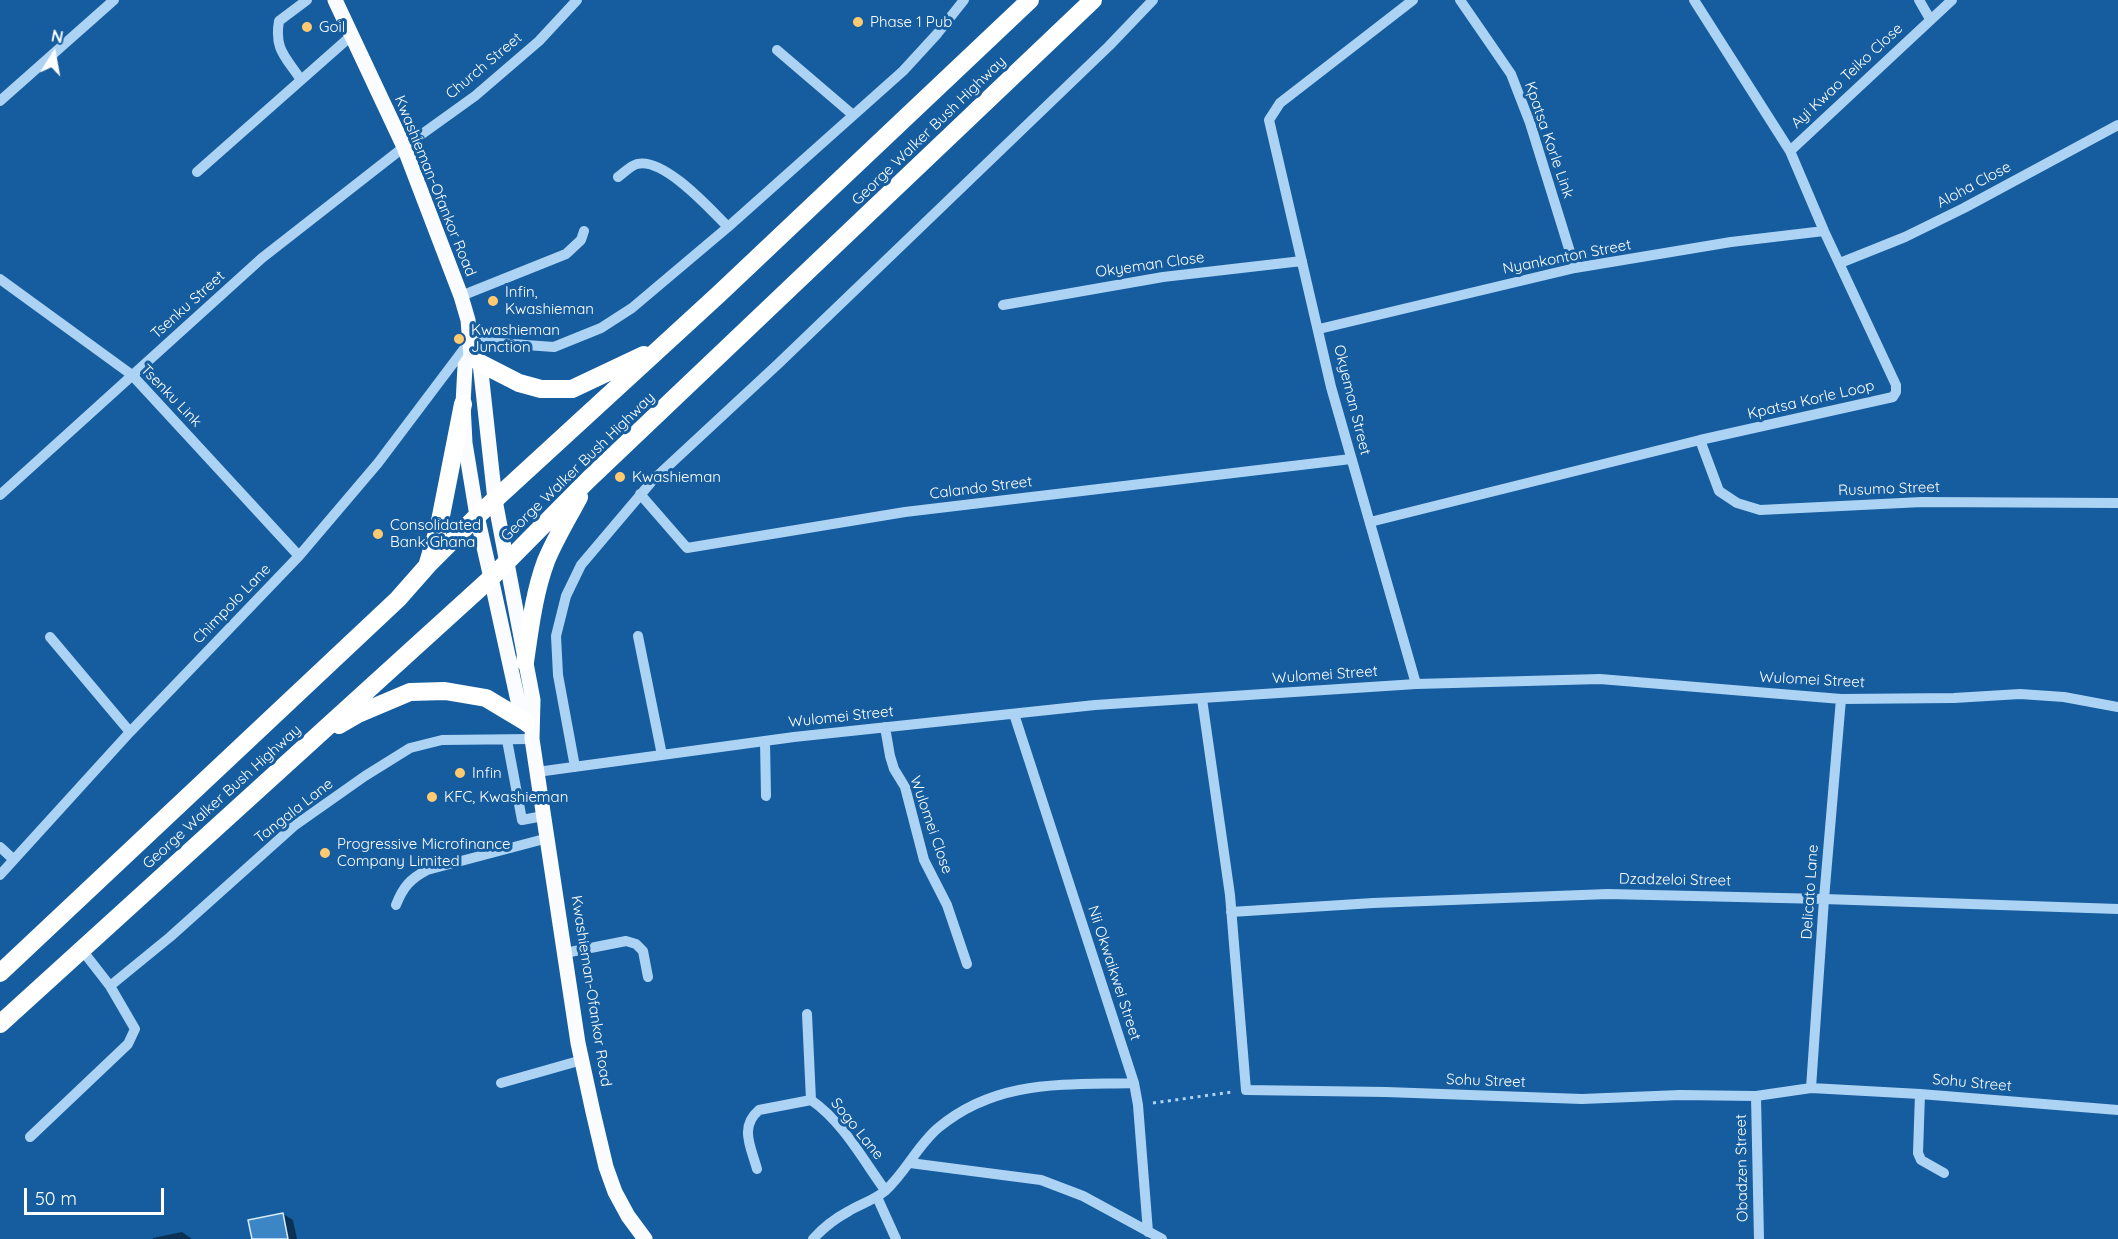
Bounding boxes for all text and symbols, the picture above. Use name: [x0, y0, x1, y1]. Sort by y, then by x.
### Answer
place label: Phase 1 Pub: [870, 13, 952, 31]
marker: Phase 1 Pub: [851, 15, 865, 29]
place label: Goil: [319, 18, 345, 36]
marker: Goil: [300, 20, 314, 34]
street label: Ayi Kwao Teiko Close: [1787, 20, 1907, 132]
north arrow: [24, 24, 84, 84]
text: N: [50, 25, 65, 47]
street label: Church Street: [442, 29, 526, 103]
street label: George Walker Bush Highway: [848, 53, 1010, 209]
street label: Kpatsa Korle Link: [1521, 79, 1577, 201]
street label: Kwashieman-Ofankor Road: [390, 93, 480, 279]
street label: Aloha Close: [1934, 158, 2014, 212]
street label: Nyankonton Street: [1501, 236, 1633, 278]
street label: Okyeman Close: [1094, 248, 1206, 282]
street label: Tsenku Street: [147, 267, 229, 343]
place label: Infin, Kwashieman: [505, 283, 594, 318]
marker: Infin, Kwashieman: [486, 294, 500, 308]
place label: Kwashieman Junction: [471, 321, 560, 356]
marker: Kwashieman Junction: [452, 332, 466, 346]
street label: Okyeman Street: [1330, 343, 1374, 457]
street label: Tsenku Link: [137, 361, 205, 431]
street label: Kpatsa Korle Loop: [1746, 377, 1876, 423]
street label: George Walker Bush Highway: [497, 389, 659, 545]
place label: Kwashieman: [632, 468, 721, 486]
marker: Kwashieman: [613, 470, 627, 484]
street label: Calando Street: [929, 473, 1033, 503]
street label: Rusumo Street: [1838, 478, 1940, 500]
place label: Consolidated Bank Ghana: [390, 516, 481, 551]
marker: Consolidated Bank Ghana: [371, 527, 385, 541]
street label: Chimpolo Lane: [189, 560, 275, 648]
street label: Wulomei Street: [1272, 662, 1378, 688]
street label: Wulomei Street: [1759, 668, 1865, 692]
street label: Wulomei Street: [788, 703, 894, 731]
street label: George Walker Bush Highway: [139, 721, 305, 873]
place label: Infin: [472, 764, 502, 782]
marker: Infin: [453, 766, 467, 780]
street label: Wulomei Close: [906, 774, 956, 876]
street label: Tangala Lane: [251, 775, 337, 847]
place label: KFC, Kwashieman: [444, 788, 568, 806]
marker: KFC, Kwashieman: [425, 790, 439, 804]
place label: Progressive Microfinance Company Limited: [337, 835, 511, 870]
street label: Delicato Lane: [1798, 844, 1822, 940]
marker: Progressive Microfinance Company Limited: [318, 846, 332, 860]
street label: Dzadzeloi Street: [1619, 870, 1731, 890]
street label: Kwashieman-Ofankor Road: [567, 894, 615, 1088]
street label: Nii Okwaikwei Street: [1084, 903, 1144, 1043]
street label: Sohu Street: [1446, 1071, 1526, 1091]
street label: Sohu Street: [1932, 1071, 2012, 1095]
street label: Sogo Lane: [827, 1095, 887, 1163]
street label: Obadzen Street: [1732, 1114, 1752, 1222]
scale bar: [27, 1176, 166, 1214]
text: 50 m: [35, 1187, 77, 1210]

